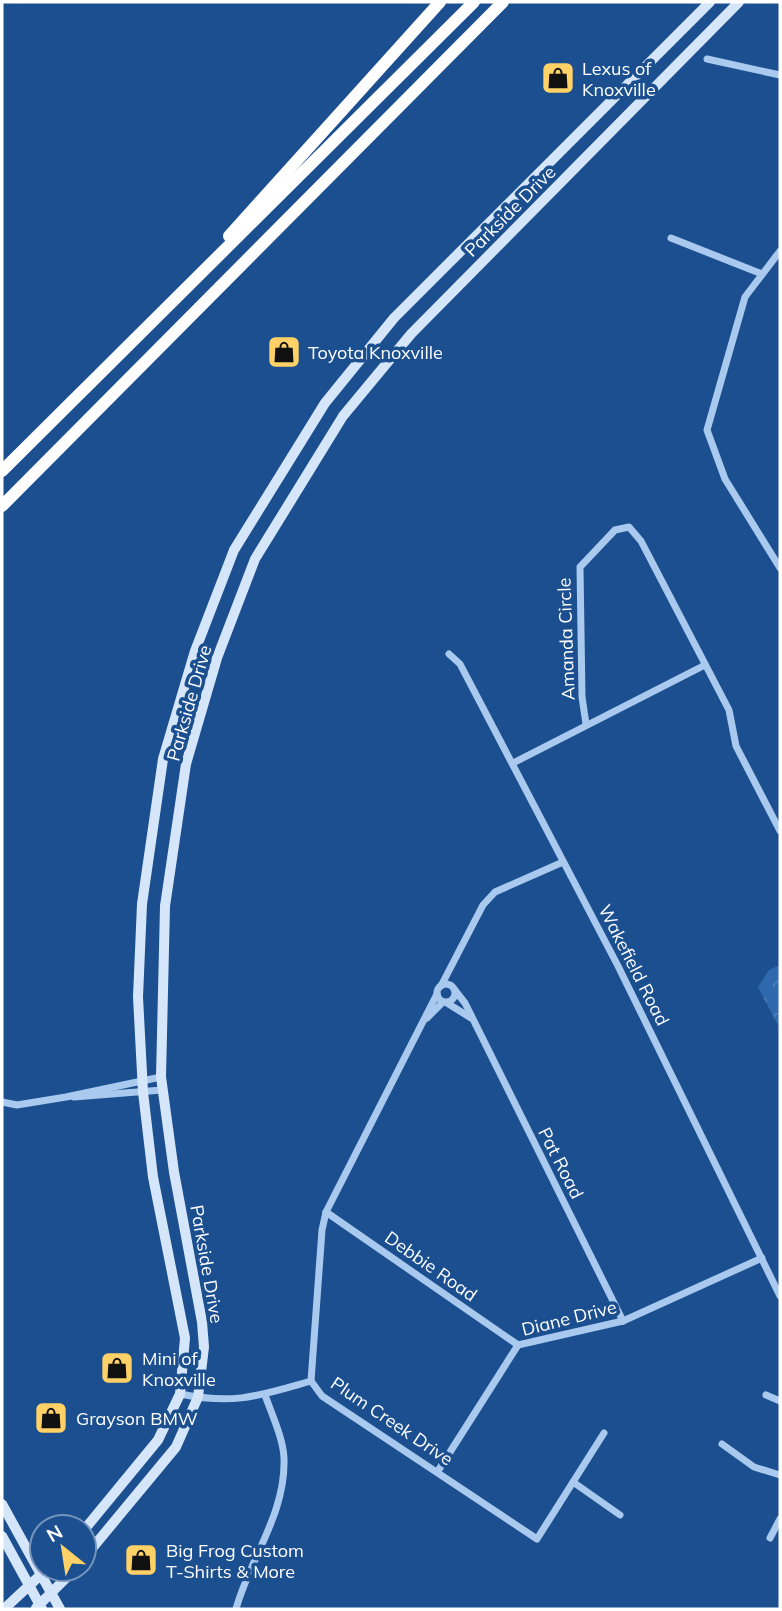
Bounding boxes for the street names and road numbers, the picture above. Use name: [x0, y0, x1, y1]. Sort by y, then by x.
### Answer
street label: Parkside Drive: [460, 161, 560, 261]
street label: Amanda Circle: [552, 577, 580, 701]
street label: Parkside Drive: [161, 642, 217, 764]
street label: Wakefield Road: [594, 901, 674, 1029]
street label: Pat Road: [533, 1123, 589, 1203]
street label: Parkside Drive: [185, 1203, 229, 1325]
street label: Debbie Road: [380, 1226, 482, 1306]
street label: Diane Drive: [519, 1295, 619, 1341]
street label: Plum Creek Drive: [326, 1372, 458, 1470]

